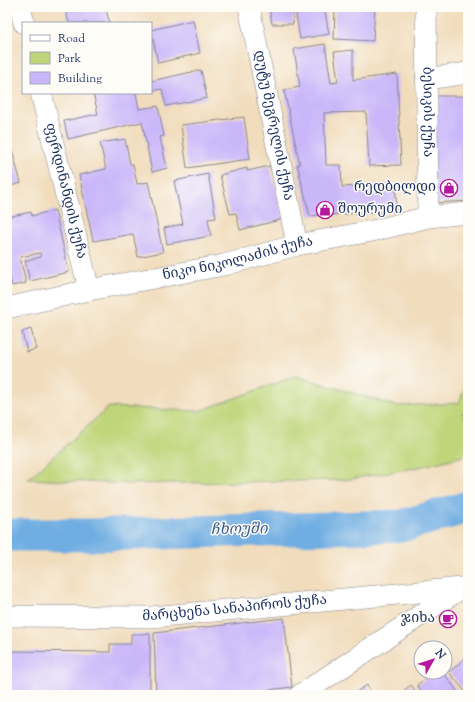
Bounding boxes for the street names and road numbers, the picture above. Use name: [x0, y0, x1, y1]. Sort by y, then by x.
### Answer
street label: დუტუ მეგრელის ქუჩა: [248, 49, 298, 202]
street label: ბესიკის ქუჩა: [417, 67, 437, 157]
street label: ფერდინანდის ქუჩა: [39, 121, 91, 261]
street label: ნიკო ნიკოლაძის ქუჩა: [161, 232, 315, 286]
street label: მარცხენა სანაპიროს ქუჩა: [142, 591, 328, 627]

